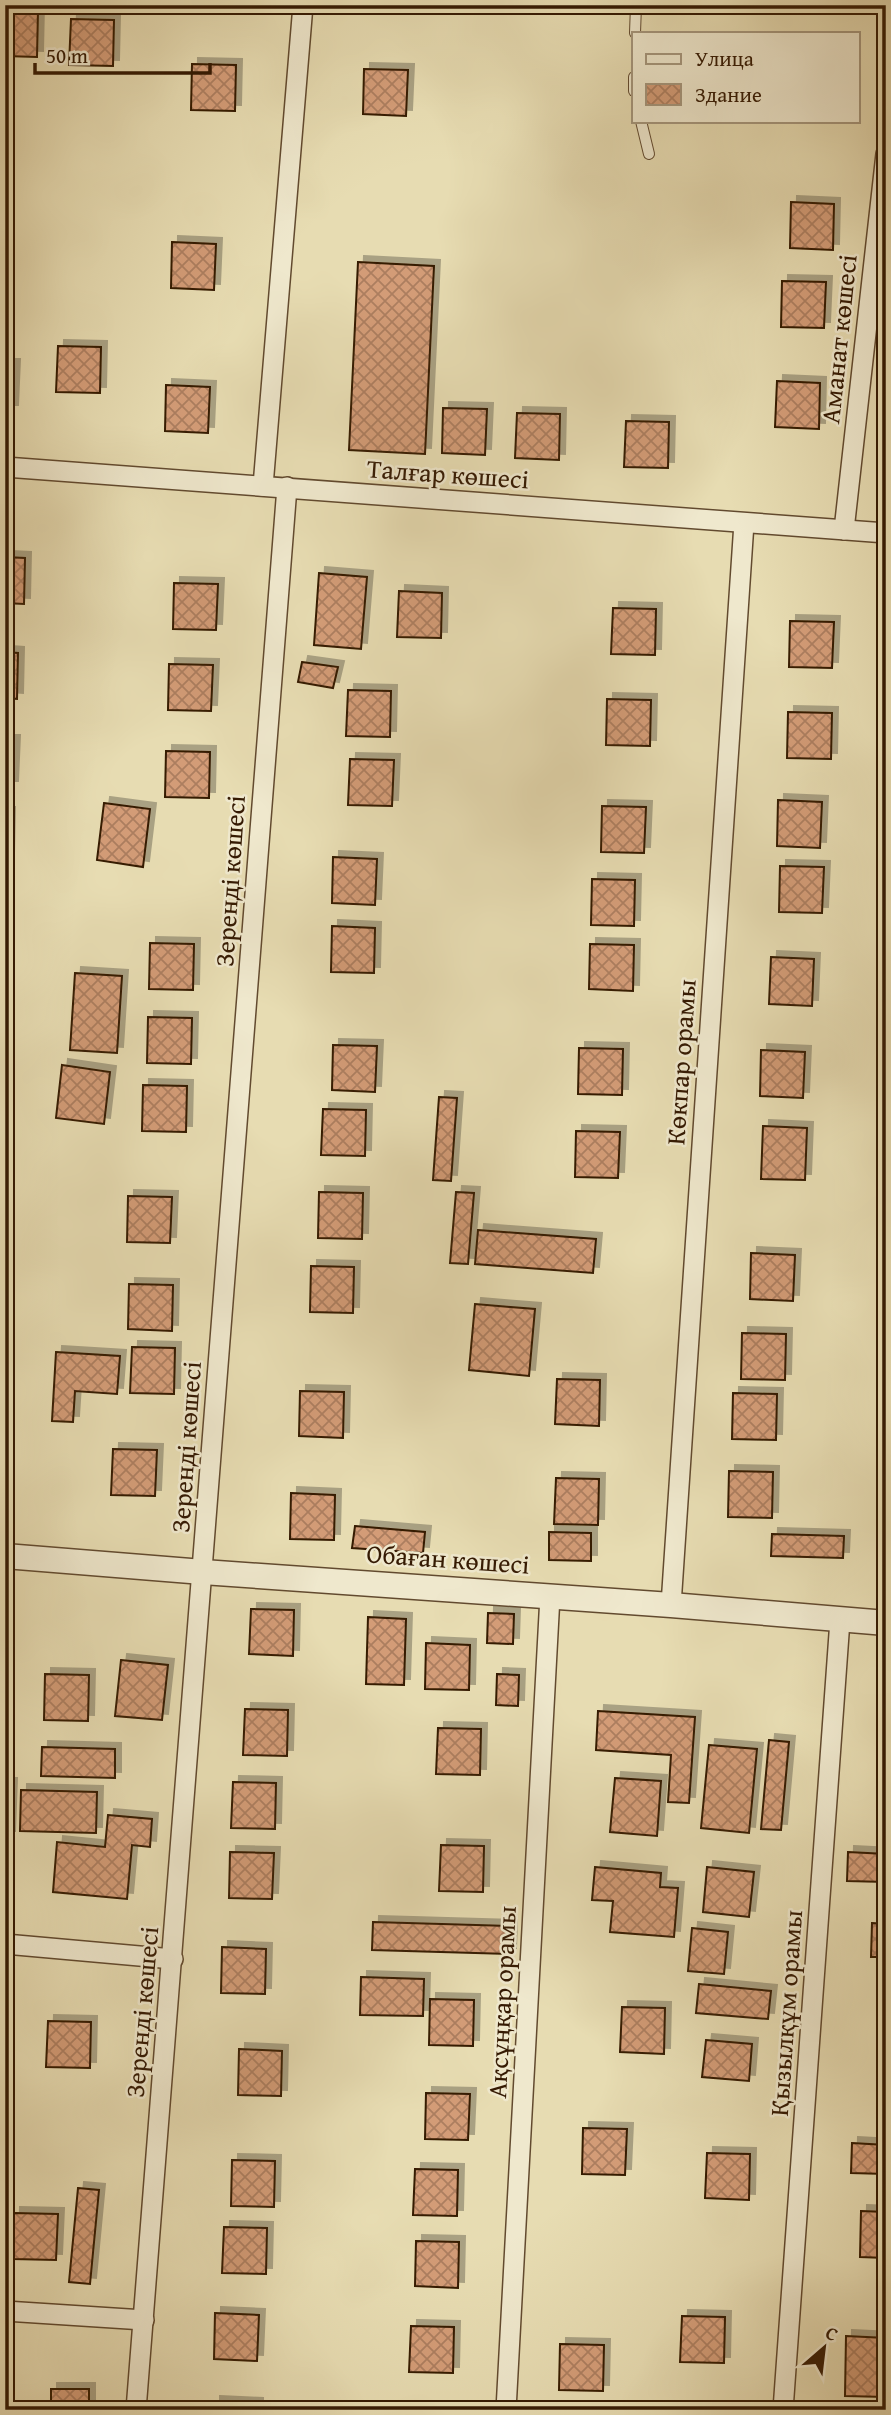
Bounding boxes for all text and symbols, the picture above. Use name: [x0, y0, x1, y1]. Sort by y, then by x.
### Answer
scale bar: [35, 32, 210, 76]
legend: [632, 32, 860, 122]
text: 50 m: [46, 40, 88, 71]
text: Улица: [695, 43, 754, 74]
text: Здание: [695, 79, 762, 110]
street label: Аманат көшесі: [810, 252, 867, 426]
street label: Талғар көшесі: [366, 448, 530, 499]
street label: Зеренді көшесі: [204, 794, 255, 968]
street label: Көкпар орамы: [655, 978, 706, 1146]
street label: Зеренді көшесі: [160, 1360, 211, 1534]
street label: Обаған көшесі: [365, 1533, 531, 1584]
street label: Ақсұңқар орамы: [477, 1905, 526, 2099]
street label: Қызылқұм орамы: [759, 1908, 812, 2117]
street label: Зеренді көшесі: [115, 1925, 168, 2099]
north arrow: [790, 2314, 860, 2384]
text: С: [821, 2318, 844, 2348]

